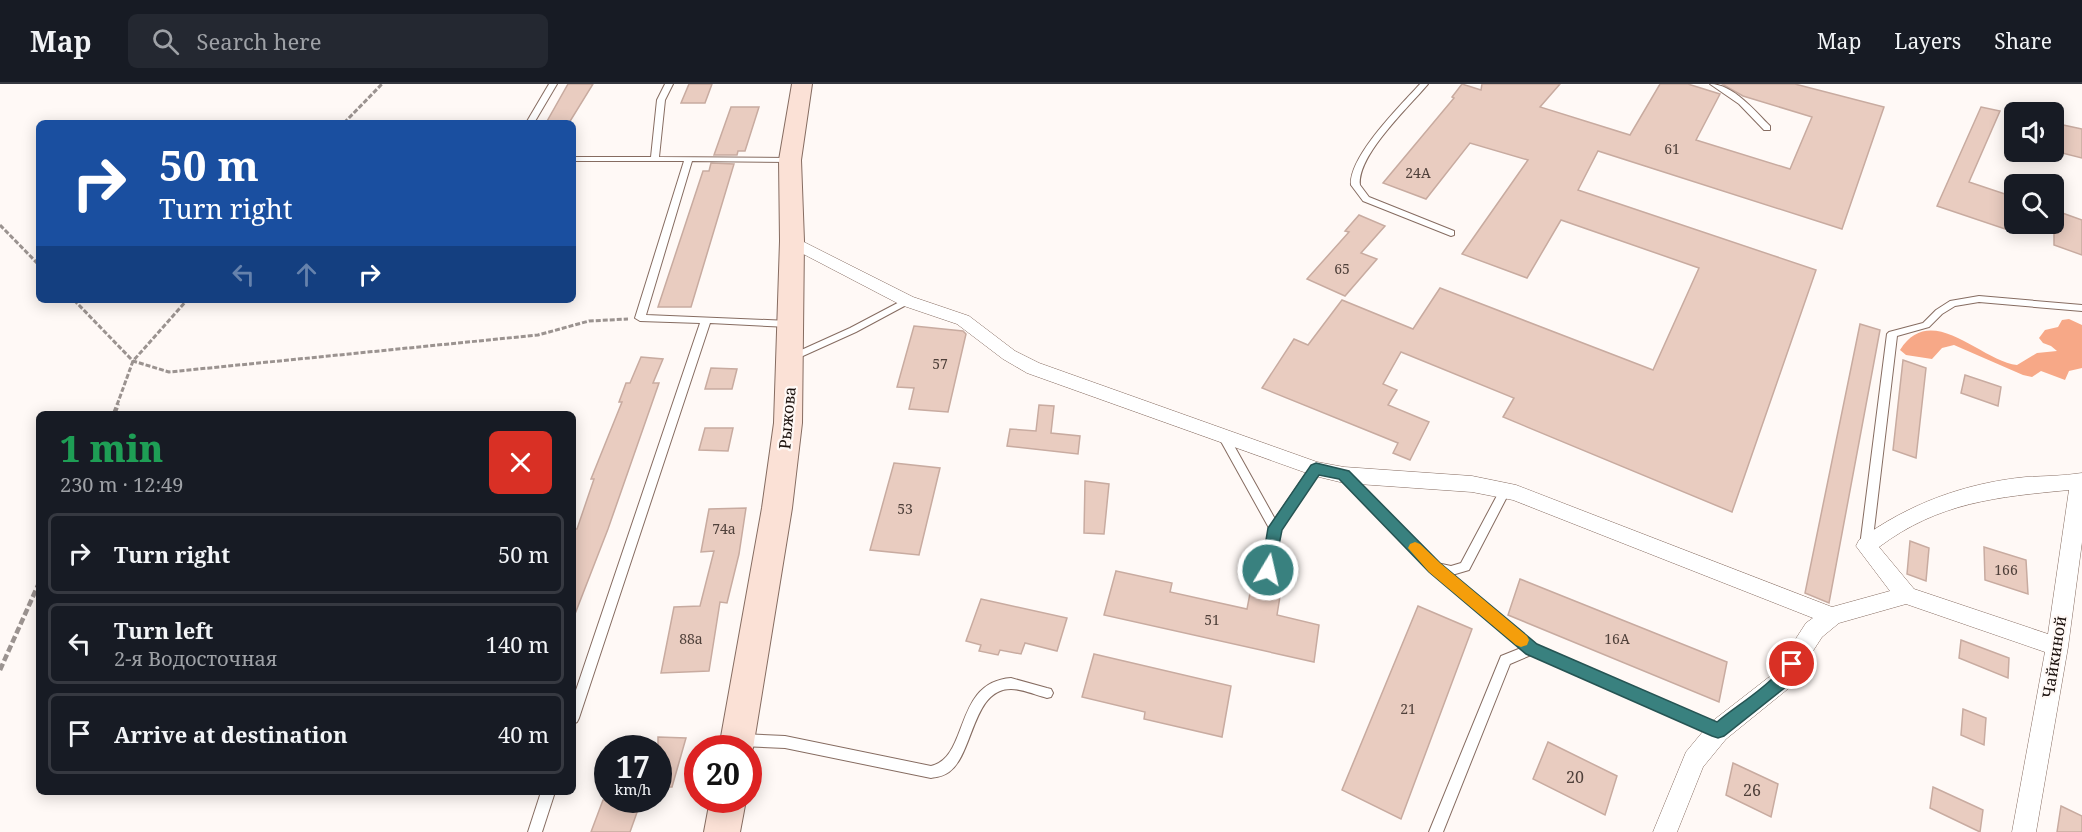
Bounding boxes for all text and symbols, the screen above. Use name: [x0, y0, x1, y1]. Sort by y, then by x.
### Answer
search box: [128, 14, 548, 68]
text: Map: [30, 22, 92, 60]
icon: search: [149, 25, 182, 58]
text: Search here: [197, 26, 321, 56]
text: Map: [1817, 27, 1861, 55]
text: Layers: [1894, 27, 1961, 55]
text: Share: [1994, 27, 2052, 55]
map controls: [2004, 102, 2064, 234]
button: sound: [2004, 102, 2064, 162]
text: 50 m: [159, 136, 259, 193]
house number: 61: [1664, 139, 1680, 158]
icon: right: [60, 144, 138, 222]
house number: 24А: [1405, 163, 1431, 182]
button: search: [2004, 174, 2064, 234]
text: Turn right: [159, 190, 292, 227]
icon: left: [227, 258, 260, 291]
icon: ahead: [290, 258, 323, 291]
icon: right: [353, 258, 386, 291]
house number: 65: [1334, 259, 1350, 278]
house number: 57: [932, 354, 948, 373]
street label: Рыжова: [773, 386, 801, 450]
text: 1 min: [60, 424, 163, 473]
button: close: [489, 431, 552, 494]
text: 230 m · 12:49: [60, 471, 183, 498]
house number: 53: [897, 499, 913, 518]
house number: 74а: [712, 519, 736, 538]
icon: right: [63, 537, 96, 570]
position arrow: [1236, 538, 1300, 602]
text: Turn right: [114, 539, 230, 569]
text: 50 m: [498, 539, 549, 569]
house number: 166: [1994, 560, 2018, 579]
house number: 51: [1204, 610, 1220, 629]
street label: Чайкиной: [2037, 614, 2071, 700]
text: Turn left: [114, 615, 213, 645]
icon: left: [63, 627, 96, 660]
text: 140 m: [486, 629, 549, 659]
house number: 88а: [679, 629, 703, 648]
house number: 16А: [1604, 629, 1630, 648]
pin: [1766, 638, 1817, 689]
text: 2-я Водосточная: [114, 645, 277, 672]
icon: arrive: [1775, 647, 1808, 680]
house number: 21: [1400, 699, 1416, 718]
icon: arrive: [63, 717, 96, 750]
text: Arrive at destination: [114, 719, 348, 749]
text: 40 m: [498, 719, 549, 749]
speed limit sign: 20: [684, 735, 762, 813]
text: 17: [616, 746, 650, 787]
house number: 20: [1566, 766, 1584, 788]
text: km/h: [615, 779, 651, 799]
house number: 26: [1743, 779, 1761, 801]

